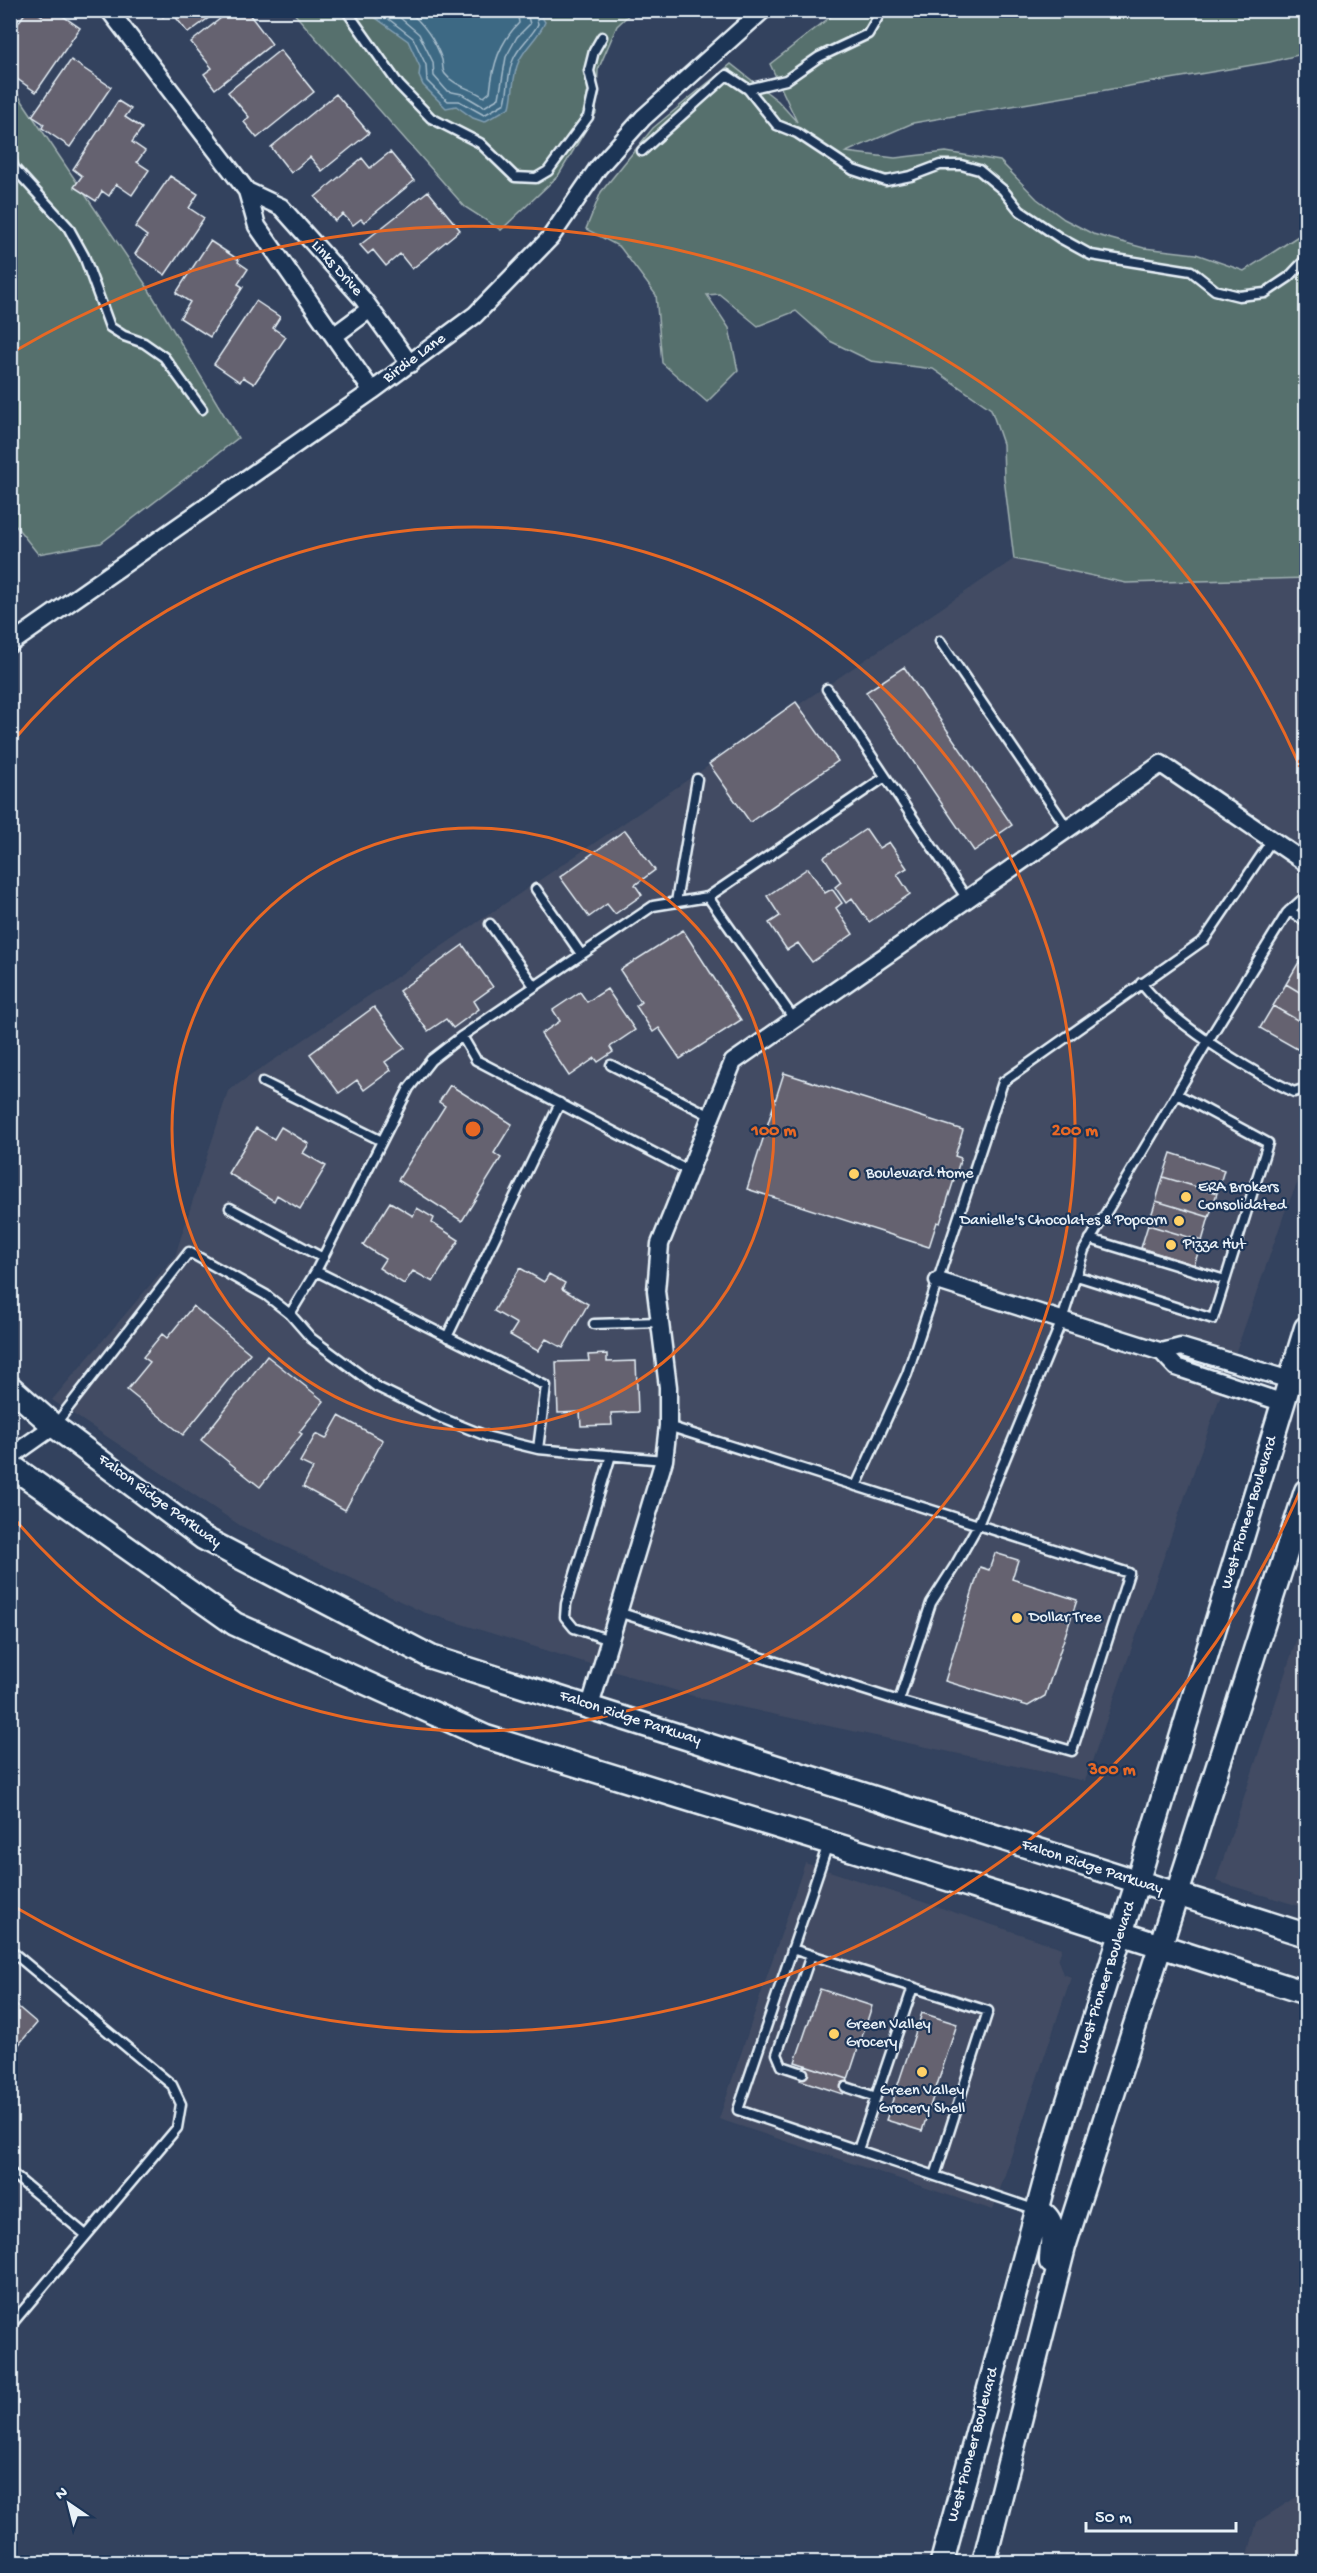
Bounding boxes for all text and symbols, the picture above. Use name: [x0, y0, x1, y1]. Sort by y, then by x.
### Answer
street label: Links Drive: [306, 237, 367, 301]
street label: Birdie Lane: [379, 329, 451, 389]
centre of rings: [463, 1119, 483, 1139]
text: 100 m: [751, 1121, 797, 1142]
text: 200 m: [1052, 1121, 1098, 1142]
place label: Boulevard Home: [865, 1165, 974, 1184]
marker: Boulevard Home: [847, 1167, 861, 1181]
place label: ERA Brokers Consolidated: [1198, 1179, 1288, 1216]
marker: ERA Brokers Consolidated: [1179, 1190, 1193, 1204]
place label: Danielle's Chocolates & Popcorn: [959, 1212, 1167, 1231]
marker: Danielle's Chocolates & Popcorn: [1172, 1214, 1186, 1228]
place label: Pizza Hut: [1182, 1236, 1247, 1255]
marker: Pizza Hut: [1164, 1238, 1178, 1252]
street label: West Pioneer Boulevard: [1218, 1433, 1283, 1592]
street label: Falcon Ridge Parkway: [93, 1450, 224, 1553]
place label: Dollar Tree: [1028, 1609, 1102, 1628]
marker: Dollar Tree: [1010, 1611, 1024, 1625]
street label: Falcon Ridge Parkway: [556, 1687, 703, 1751]
text: 300 m: [1088, 1760, 1136, 1781]
street label: Falcon Ridge Parkway: [1018, 1836, 1165, 1900]
street label: West Pioneer Boulevard: [1073, 1898, 1141, 2057]
place label: Green Valley Grocery: [846, 2016, 931, 2053]
marker: Green Valley Grocery: [827, 2027, 841, 2041]
marker: Green Valley Grocery Shell: [915, 2065, 929, 2079]
place label: Green Valley Grocery Shell: [879, 2082, 965, 2119]
street label: West Pioneer Boulevard: [944, 2364, 1004, 2524]
north arrow: [39, 2474, 99, 2534]
text: N: [53, 2483, 73, 2505]
scale bar: [1086, 2495, 1236, 2533]
text: 50 m: [1095, 2508, 1132, 2529]

